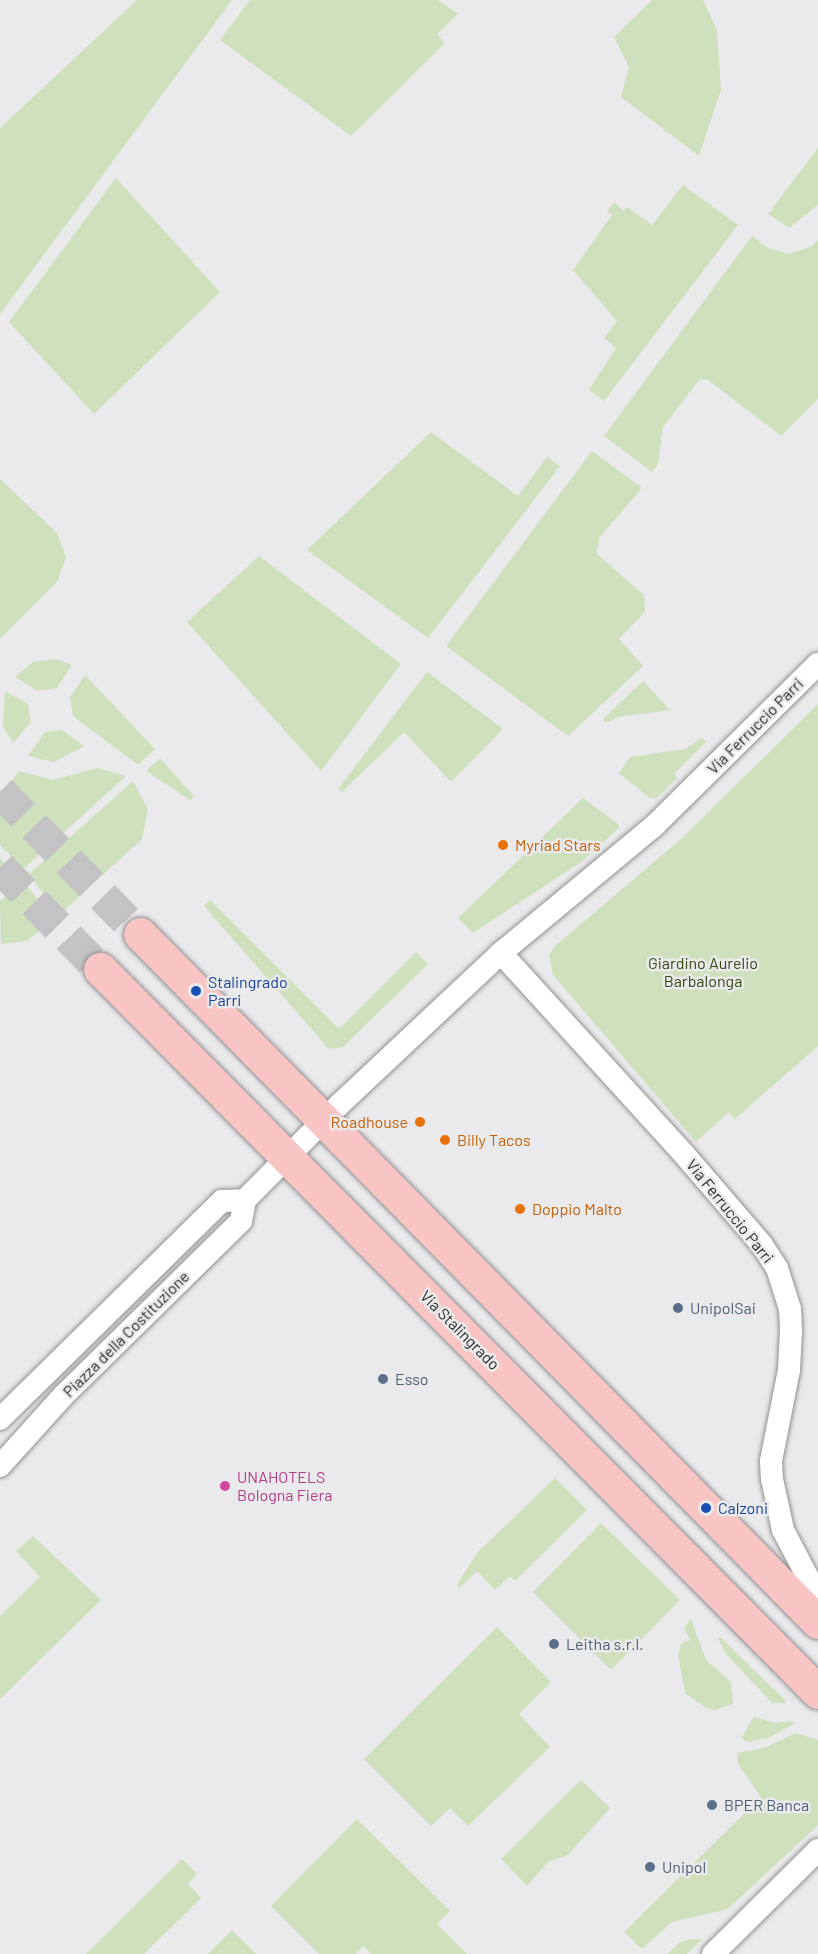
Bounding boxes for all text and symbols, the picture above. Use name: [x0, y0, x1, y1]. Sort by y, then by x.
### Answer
street label: Via Ferruccio Parri: [703, 674, 807, 778]
place label: Myriad Stars: [515, 835, 601, 855]
marker: Myriad Stars: [496, 838, 510, 852]
park label: Giardino Aurelio Barbalonga: [648, 953, 758, 991]
place label: Stalingrado Parri: [208, 972, 288, 1010]
marker: Stalingrado Parri: [189, 984, 203, 998]
place label: Roadhouse: [331, 1112, 408, 1132]
marker: Roadhouse: [413, 1115, 427, 1129]
place label: Billy Tacos: [457, 1130, 531, 1150]
marker: Billy Tacos: [438, 1133, 452, 1147]
street label: Via Ferruccio Parri: [682, 1155, 778, 1267]
place label: Doppio Malto: [532, 1199, 622, 1219]
marker: Doppio Malto: [513, 1202, 527, 1216]
street label: Piazza della Costituzione: [59, 1267, 193, 1401]
street label: Via Stalingrado: [416, 1286, 504, 1374]
place label: UnipolSai: [690, 1298, 756, 1318]
marker: UnipolSai: [671, 1301, 685, 1315]
place label: Esso: [395, 1369, 429, 1389]
marker: Esso: [376, 1372, 390, 1386]
place label: UNAHOTELS Bologna Fiera: [237, 1467, 332, 1505]
marker: UNAHOTELS Bologna Fiera: [218, 1479, 232, 1493]
place label: Calzoni: [718, 1498, 768, 1518]
marker: Calzoni: [699, 1501, 713, 1515]
place label: Leitha s.r.l.: [566, 1634, 644, 1654]
marker: Leitha s.r.l.: [547, 1637, 561, 1651]
place label: BPER Banca: [724, 1795, 809, 1815]
marker: BPER Banca: [705, 1798, 719, 1812]
place label: Unipol: [662, 1857, 706, 1877]
marker: Unipol: [643, 1860, 657, 1874]

